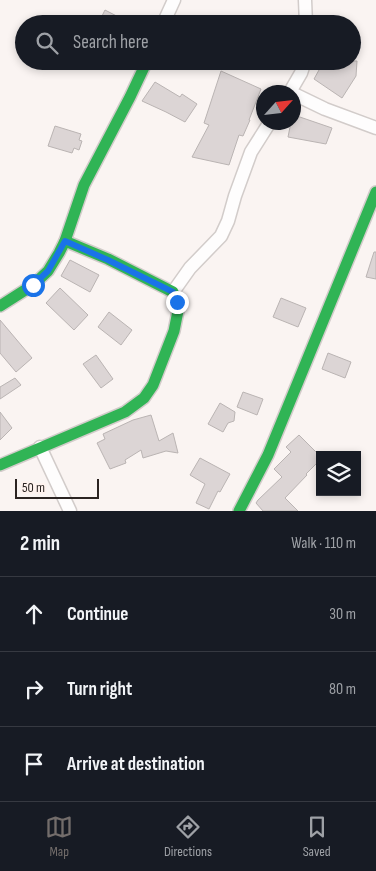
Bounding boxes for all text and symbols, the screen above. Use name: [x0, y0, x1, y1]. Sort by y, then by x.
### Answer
search box: [15, 15, 361, 70]
icon: search: [33, 29, 61, 57]
text: Search here: [73, 31, 149, 54]
north arrow: [256, 85, 301, 130]
route start: [22, 274, 45, 297]
route end: [166, 291, 189, 314]
map controls: [316, 451, 361, 496]
button: layers: [316, 451, 361, 496]
scale bar: [15, 476, 99, 499]
text: 50 m: [22, 479, 45, 496]
text: 2 min: [20, 531, 60, 556]
text: Walk · 110 m: [291, 534, 356, 553]
icon: ahead: [20, 600, 48, 628]
text: Continue: [67, 603, 128, 626]
text: 30 m: [329, 605, 356, 624]
icon: right: [20, 675, 48, 703]
text: Turn right: [67, 678, 132, 701]
text: 80 m: [329, 680, 356, 699]
icon: arrive: [20, 750, 48, 778]
text: Arrive at destination: [67, 753, 205, 776]
tab: Map: [45, 813, 73, 860]
tab: Directions: [164, 813, 212, 860]
tab: Saved: [303, 813, 331, 860]

